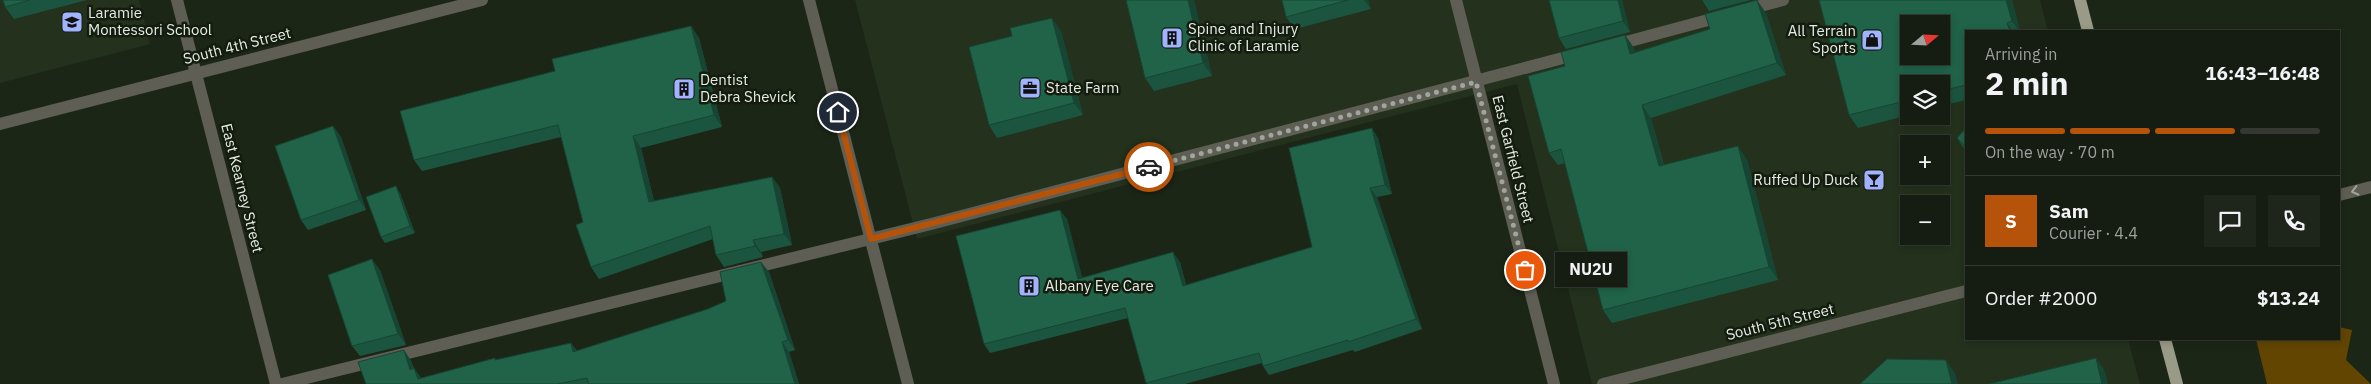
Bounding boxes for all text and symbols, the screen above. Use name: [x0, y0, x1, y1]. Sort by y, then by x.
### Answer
place label: Laramie Montessori School: [88, 3, 212, 39]
school or university icon: Laramie Montessori School: [60, 10, 84, 34]
north arrow: [1900, 15, 1950, 65]
map controls: [1900, 15, 1950, 245]
place label: Spine and Injury Clinic of Laramie: [1188, 19, 1299, 55]
place label: All Terrain Sports: [1788, 21, 1856, 57]
street label: South 4th Street: [181, 23, 293, 68]
building icon: Spine and Injury Clinic of Laramie: [1160, 26, 1184, 50]
shop icon: All Terrain Sports: [1860, 28, 1884, 52]
text: Arriving in: [1985, 44, 2057, 64]
text: 16:43–16:48: [2205, 61, 2320, 85]
text: 2 min: [1985, 62, 2069, 104]
place label: Dentist Debra Shevick: [700, 70, 796, 106]
button: layers: [1900, 75, 1950, 125]
office icon: State Farm: [1018, 76, 1042, 100]
building icon: Dentist Debra Shevick: [672, 77, 696, 101]
place label: State Farm: [1046, 78, 1119, 97]
pin: [817, 91, 859, 133]
street label: East Garfield Street: [1488, 93, 1539, 225]
icon: home: [824, 98, 852, 126]
street label: East Kearney Street: [217, 121, 268, 254]
button: +: [1900, 135, 1950, 185]
courier: [1124, 142, 1174, 192]
text: On the way · 70 m: [1985, 142, 2115, 162]
icon: car: [1135, 153, 1163, 181]
bar icon: Ruffed Up Duck: [1862, 168, 1886, 192]
place label: Ruffed Up Duck: [1753, 170, 1858, 189]
one-way arrow: [2350, 185, 2359, 196]
button: −: [1900, 195, 1950, 245]
button: chat: [2204, 195, 2256, 247]
button: phone: [2268, 195, 2320, 247]
text: Sam: [2049, 199, 2089, 223]
text: S: [2005, 209, 2017, 233]
text: Courier · 4.4: [2049, 223, 2138, 243]
pin: [1504, 249, 1546, 291]
callout: NU2U: [1555, 252, 1628, 288]
icon: bag: [1511, 256, 1539, 284]
text: NU2U: [1569, 259, 1613, 279]
building icon: Albany Eye Care: [1017, 274, 1041, 298]
place label: Albany Eye Care: [1045, 276, 1154, 295]
text: Order #2000: [1985, 286, 2097, 310]
text: $13.24: [2257, 286, 2320, 310]
street label: South 5th Street: [1724, 299, 1836, 344]

